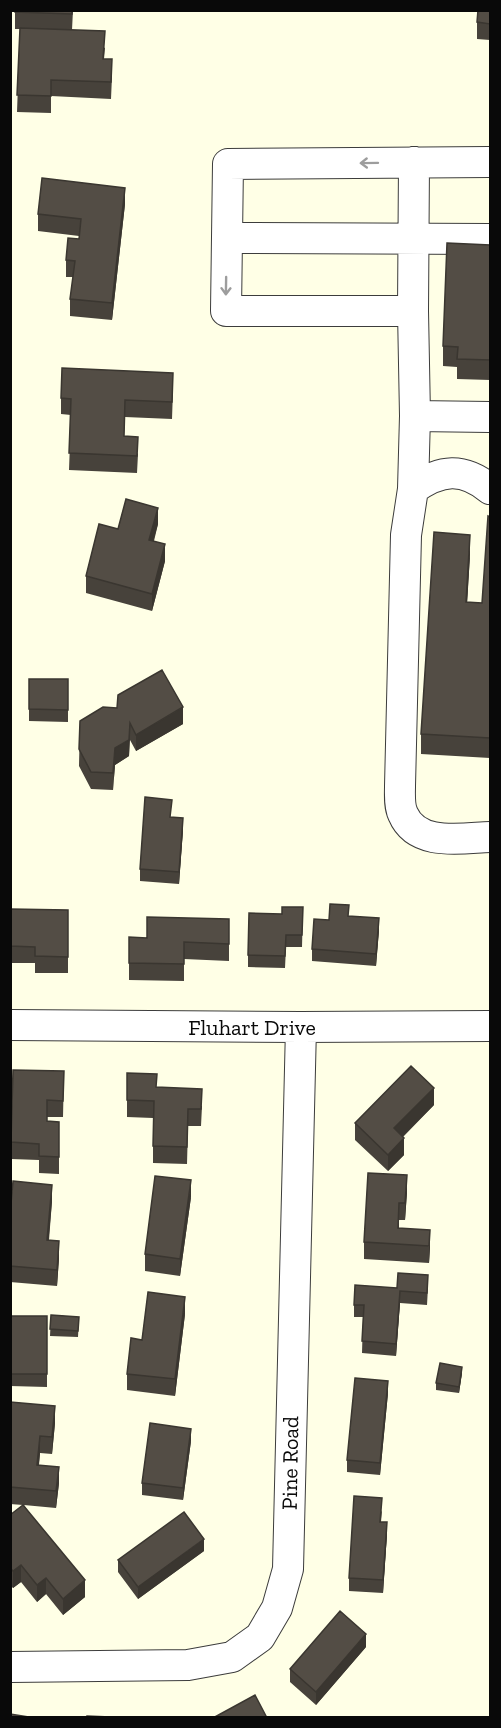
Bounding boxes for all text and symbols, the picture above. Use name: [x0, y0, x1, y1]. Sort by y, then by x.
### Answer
one-way arrow: [360, 157, 380, 168]
one-way arrow: [220, 275, 232, 295]
street label: Fluhart Drive: [188, 1014, 316, 1041]
street label: Pine Road: [276, 1416, 304, 1510]

